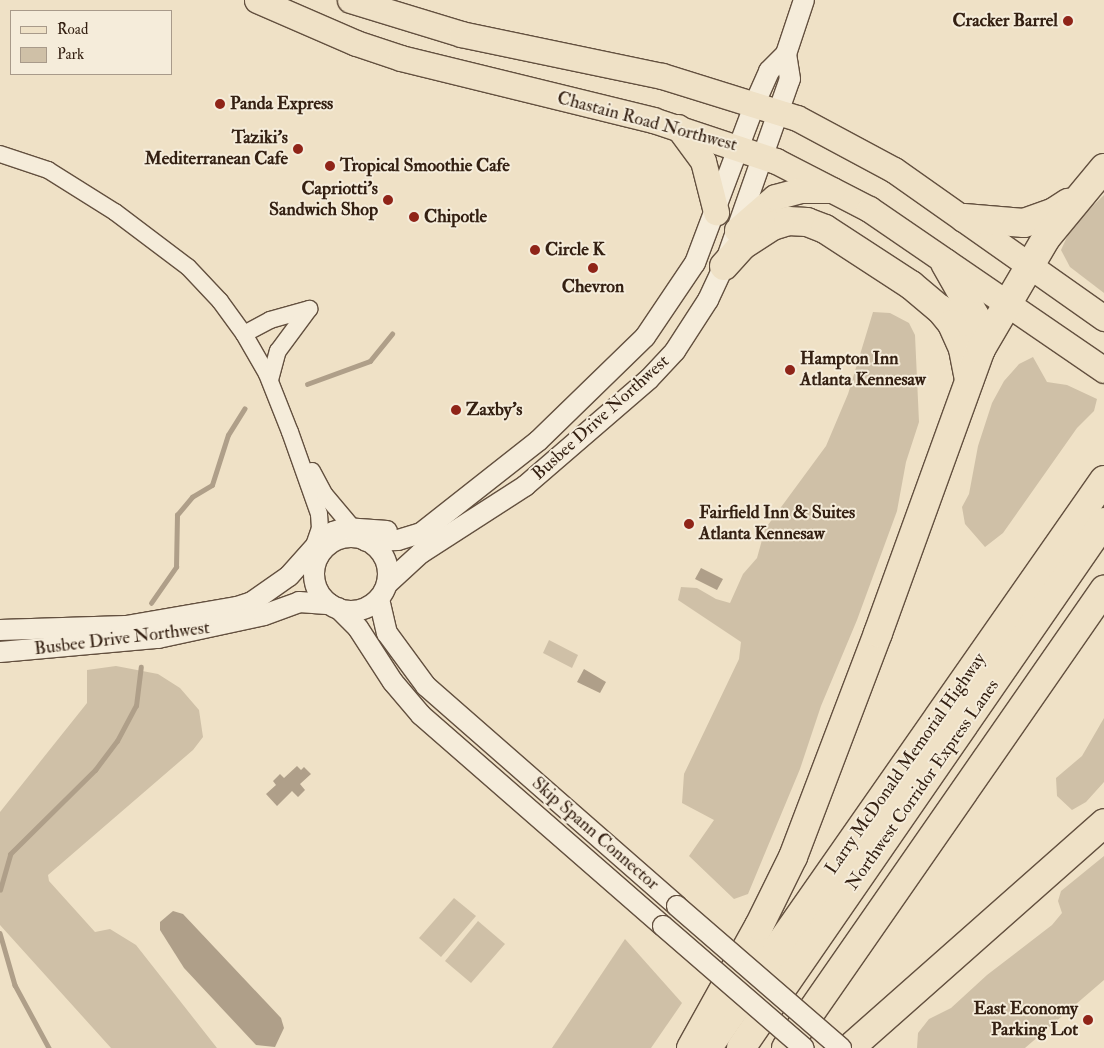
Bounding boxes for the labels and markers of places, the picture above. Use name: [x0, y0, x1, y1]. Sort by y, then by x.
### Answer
place label: Cracker Barrel: [953, 10, 1058, 32]
marker: Cracker Barrel: [1062, 15, 1074, 27]
place label: Panda Express: [230, 93, 333, 115]
marker: Panda Express: [214, 98, 226, 110]
place label: Taziki's Mediterranean Cafe: [145, 128, 288, 170]
marker: Taziki's Mediterranean Cafe: [292, 143, 304, 155]
place label: Tropical Smoothie Cafe: [340, 155, 510, 177]
marker: Tropical Smoothie Cafe: [324, 160, 336, 172]
place label: Capriotti's Sandwich Shop: [269, 179, 378, 222]
marker: Capriotti's Sandwich Shop: [382, 194, 394, 206]
place label: Chipotle: [424, 206, 487, 228]
marker: Chipotle: [408, 211, 420, 223]
place label: Circle K: [545, 239, 605, 261]
marker: Circle K: [529, 244, 541, 256]
marker: Chevron: [587, 262, 599, 274]
place label: Chevron: [562, 276, 624, 298]
place label: Hampton Inn Atlanta Kennesaw: [800, 349, 926, 392]
marker: Hampton Inn Atlanta Kennesaw: [784, 364, 796, 376]
place label: Zaxby's: [466, 399, 522, 421]
marker: Zaxby's: [450, 404, 462, 416]
place label: Fairfield Inn & Suites Atlanta Kennesaw: [699, 503, 855, 546]
marker: Fairfield Inn & Suites Atlanta Kennesaw: [683, 518, 695, 530]
place label: East Economy Parking Lot: [974, 999, 1078, 1042]
marker: East Economy Parking Lot: [1082, 1014, 1094, 1026]

